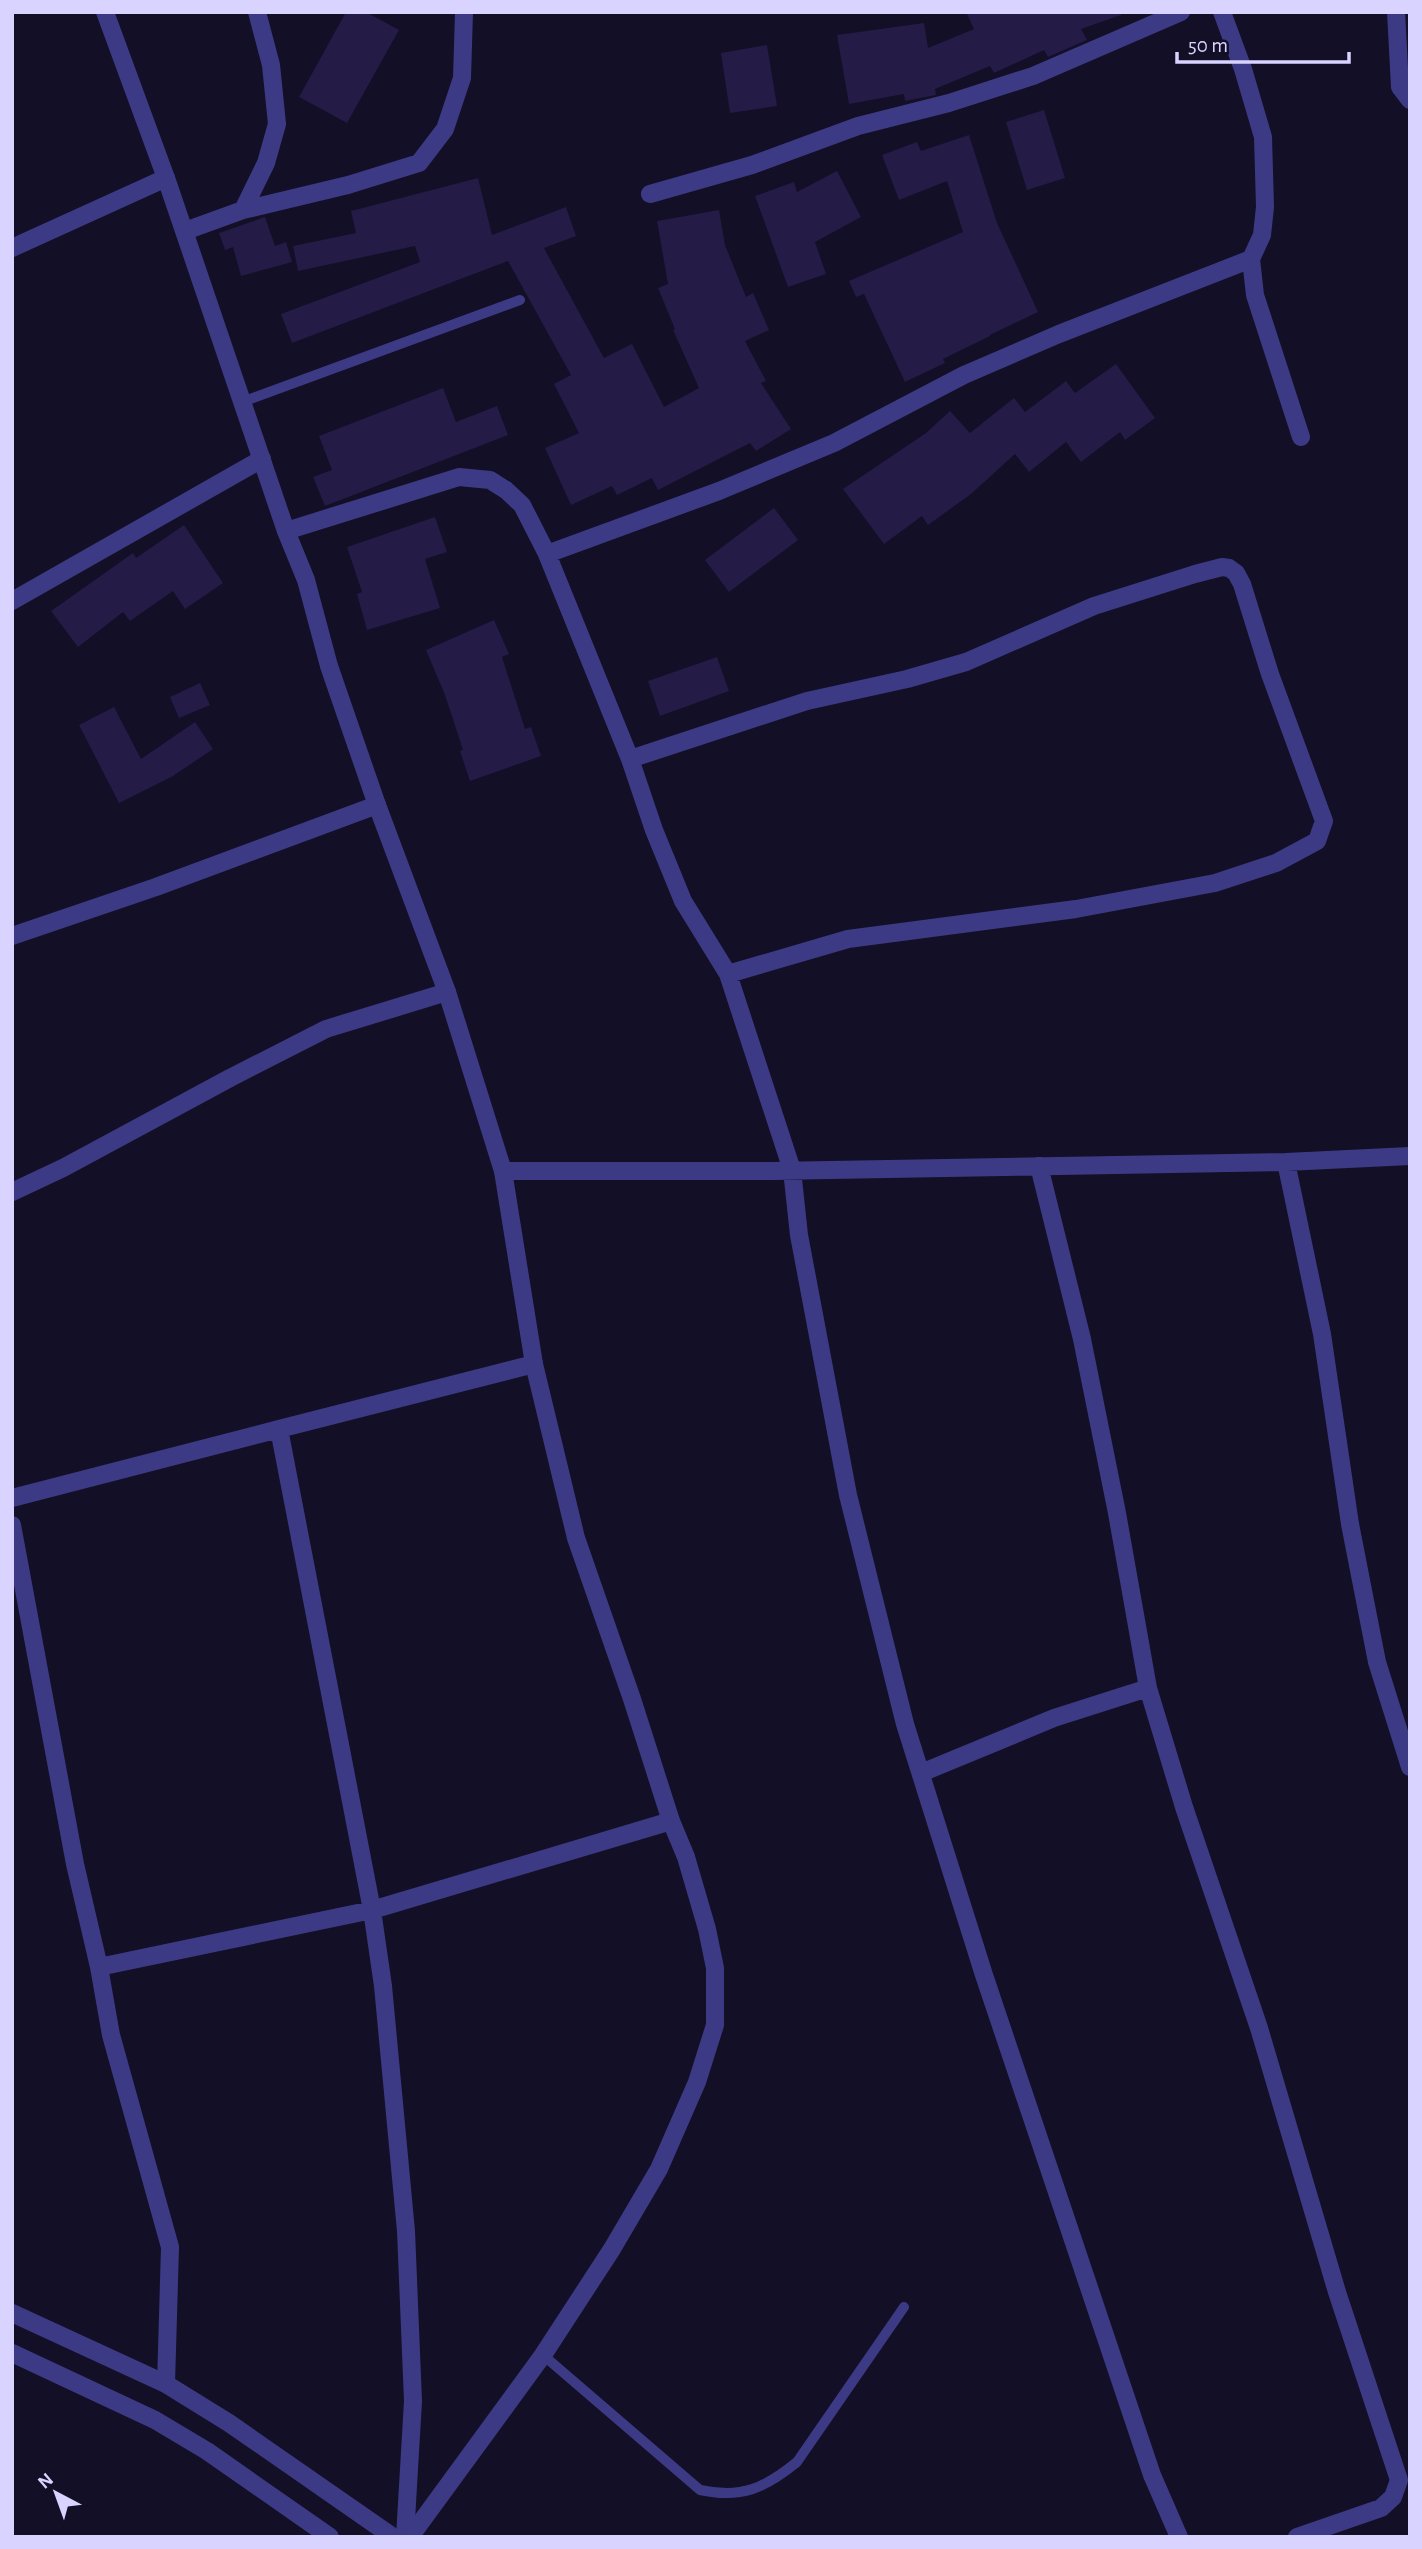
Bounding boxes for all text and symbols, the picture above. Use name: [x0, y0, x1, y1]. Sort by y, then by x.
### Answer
scale bar: [1177, 21, 1348, 65]
text: 50 m: [1188, 35, 1228, 56]
north arrow: [21, 2458, 91, 2528]
text: N: [35, 2470, 57, 2493]

